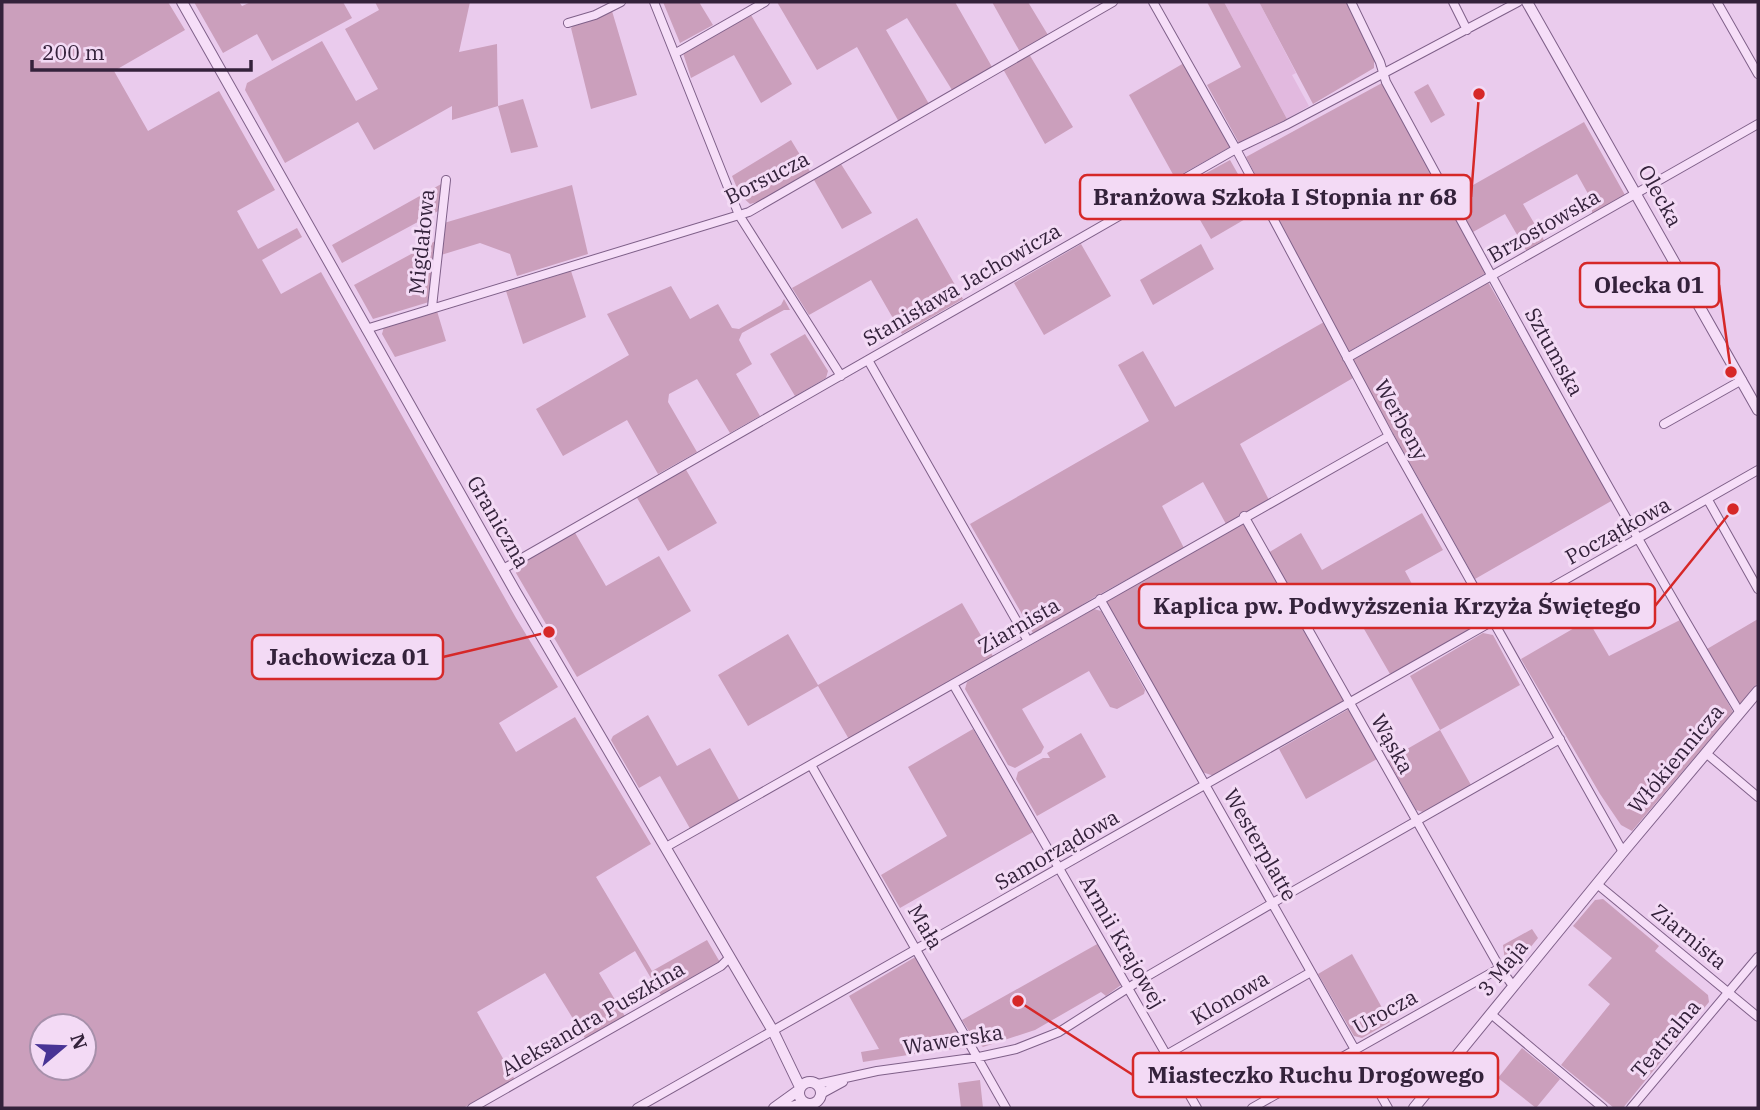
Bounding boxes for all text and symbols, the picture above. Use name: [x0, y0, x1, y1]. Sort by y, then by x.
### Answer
scale bar: [32, 28, 250, 72]
text: 200 m: [42, 38, 105, 66]
street label: Borsucza: [719, 144, 814, 210]
street label: Olecka: [1632, 159, 1689, 232]
callout: Branżowa Szkoła I Stopnia nr 68: [1080, 175, 1471, 219]
text: Branżowa Szkoła I Stopnia nr 68: [1093, 181, 1457, 211]
street label: Brzostowska: [1482, 182, 1605, 269]
street label: Migdałowa: [402, 188, 440, 296]
street label: Stanisława Jachowicza: [857, 216, 1066, 352]
callout: Olecka 01: [1580, 263, 1719, 307]
text: Olecka 01: [1594, 269, 1704, 299]
street label: Sztumska: [1519, 302, 1591, 401]
street label: Werbeny: [1368, 374, 1436, 466]
street label: Graniczna: [461, 470, 537, 573]
street label: Początkowa: [1560, 490, 1675, 571]
callout: Kaplica pw. Podwyższenia Krzyża Świętego: [1139, 584, 1655, 628]
text: Kaplica pw. Podwyższenia Krzyża Świętego: [1153, 590, 1641, 620]
street label: Ziarnista: [973, 591, 1064, 660]
callout: Jachowicza 01: [252, 635, 443, 679]
text: Jachowicza 01: [267, 641, 429, 671]
street label: Włókiennicza: [1621, 698, 1729, 819]
street label: Wąska: [1365, 709, 1421, 779]
street label: Westerplatte: [1217, 783, 1304, 906]
street label: Samorządowa: [989, 802, 1124, 896]
street label: Armii Krajowej: [1073, 870, 1172, 1013]
street label: Ziarnista: [1646, 897, 1733, 975]
street label: Mała: [902, 899, 950, 954]
street label: 3 Maja: [1471, 933, 1534, 1001]
street label: Aleksandra Puszkina: [495, 954, 690, 1082]
street label: Klonowa: [1185, 964, 1274, 1031]
street label: Urocza: [1347, 982, 1422, 1040]
street label: Teatralna: [1624, 993, 1706, 1084]
north arrow: [28, 1012, 98, 1082]
street label: Wawerska: [901, 1017, 1005, 1061]
text: N: [65, 1030, 93, 1052]
callout: Miasteczko Ruchu Drogowego: [1133, 1053, 1498, 1097]
text: Miasteczko Ruchu Drogowego: [1147, 1059, 1485, 1089]

